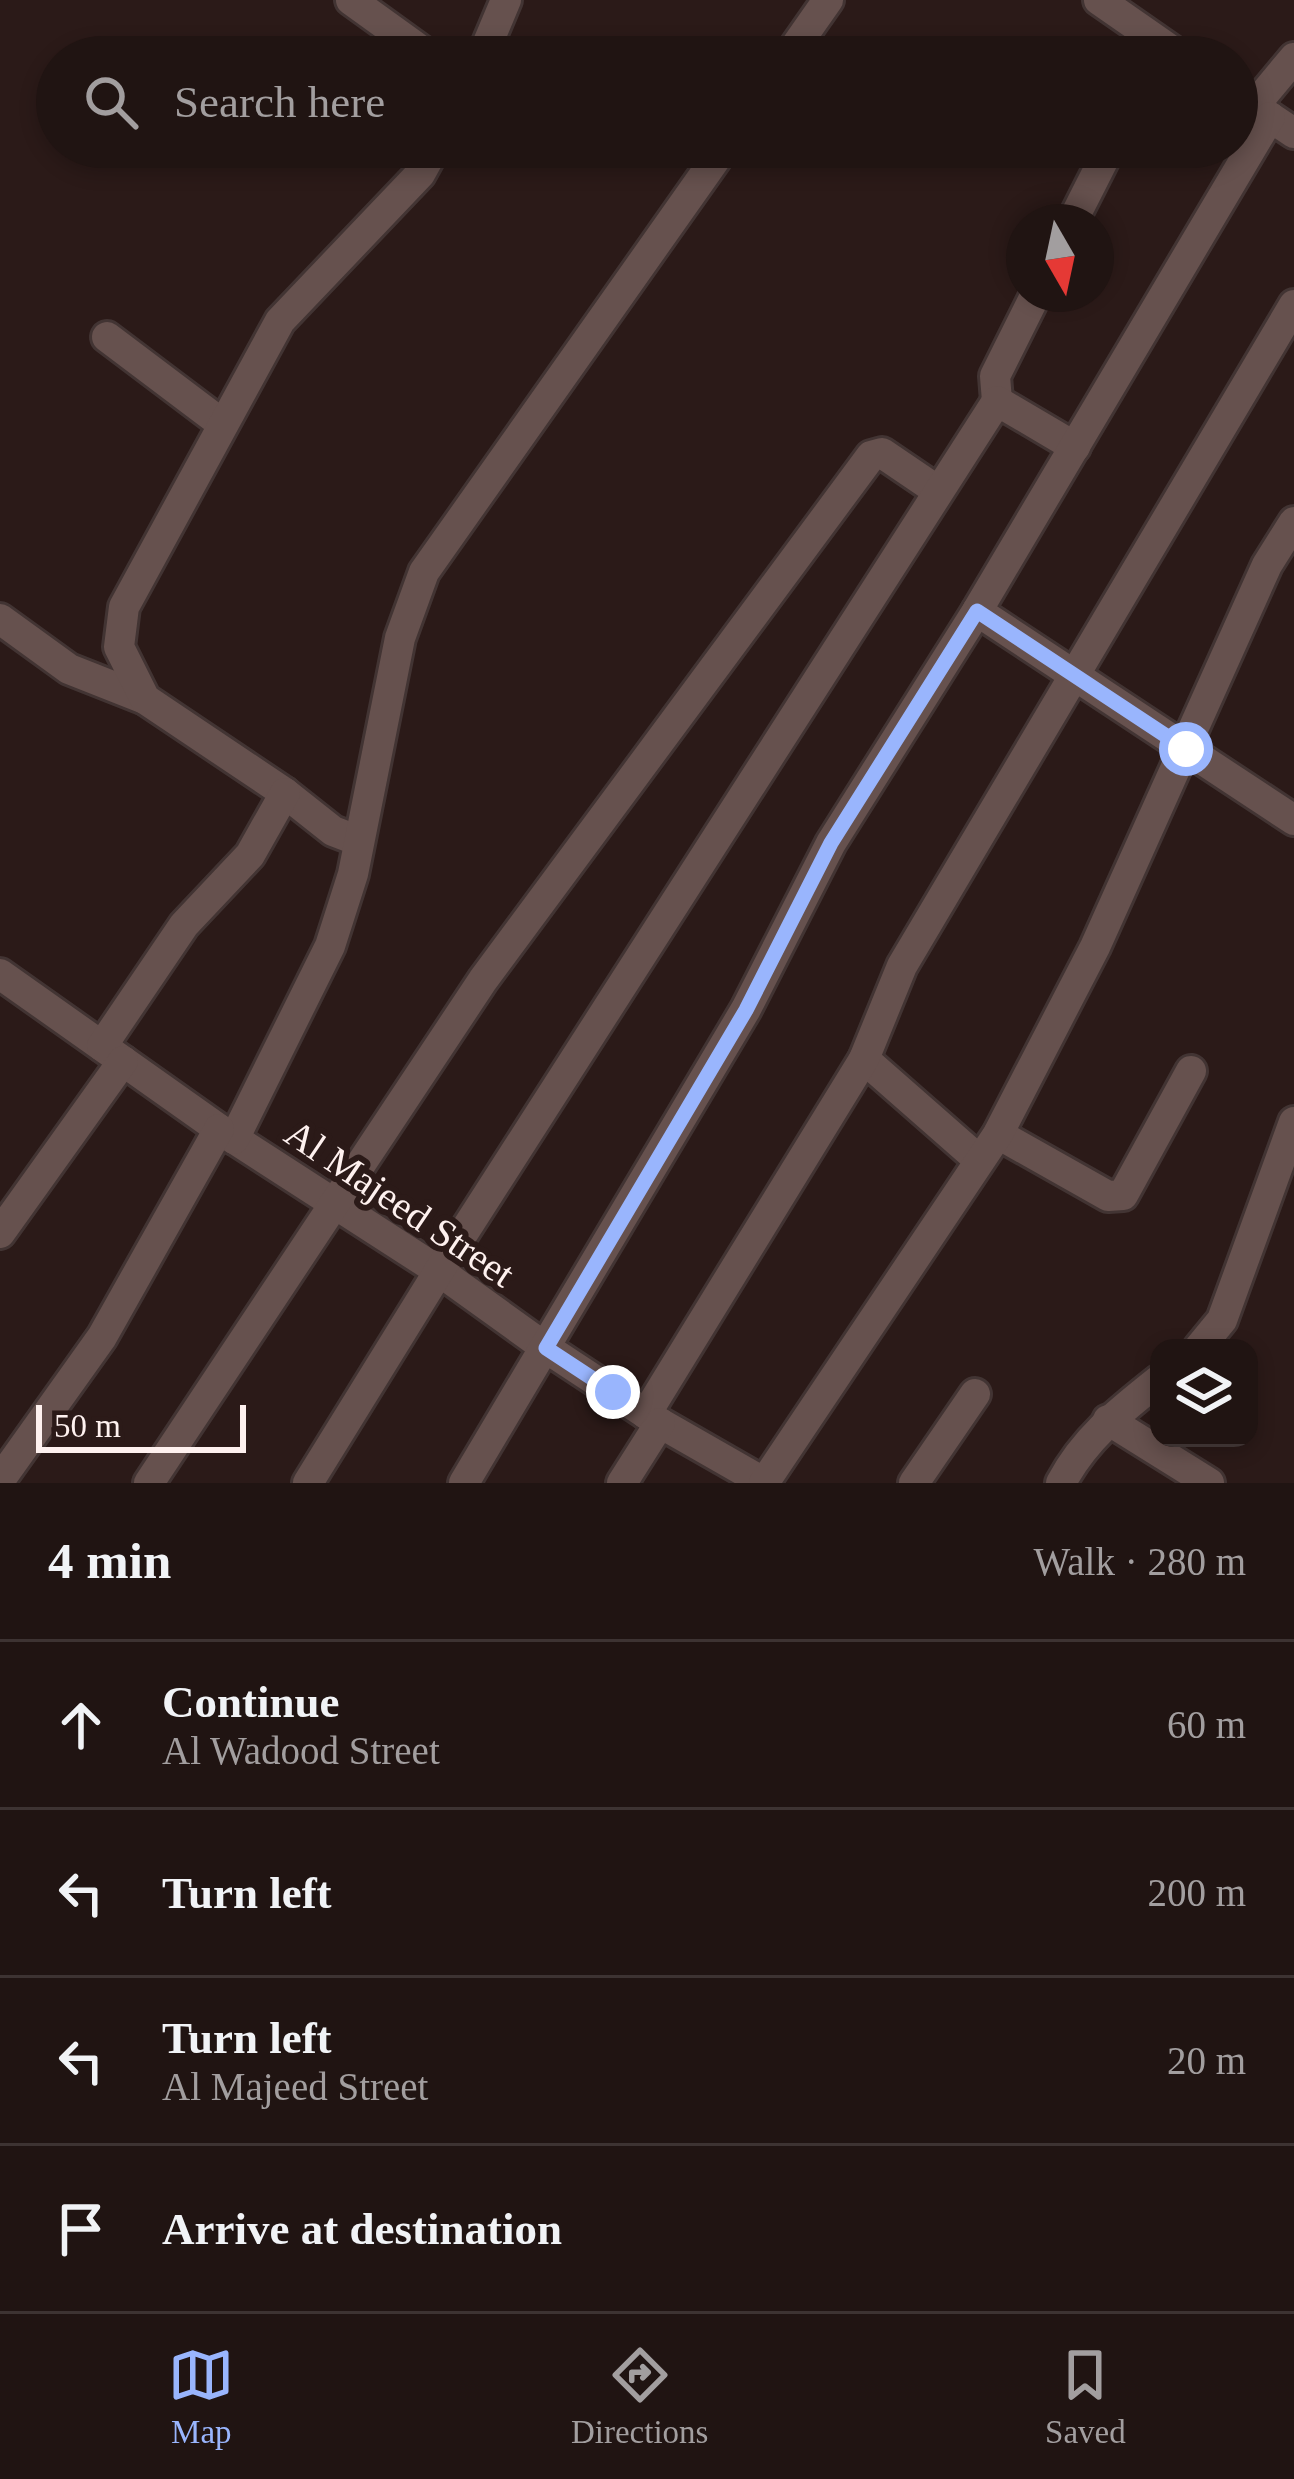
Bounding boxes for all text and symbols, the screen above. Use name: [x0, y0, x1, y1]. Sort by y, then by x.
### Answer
search box: [36, 36, 1258, 168]
icon: search: [78, 69, 144, 135]
text: Search here: [174, 77, 385, 127]
north arrow: [1006, 204, 1114, 312]
route start: [1159, 722, 1213, 776]
street label: Al Majeed Street: [277, 1111, 523, 1296]
map controls: [1150, 1339, 1258, 1447]
button: layers: [1150, 1339, 1258, 1447]
route end: [586, 1365, 640, 1419]
scale bar: [36, 1399, 246, 1452]
text: 50 m: [54, 1408, 121, 1444]
text: 4 min: [48, 1533, 171, 1589]
text: Walk · 280 m: [1034, 1540, 1246, 1583]
text: Continue: [162, 1677, 340, 1727]
icon: ahead: [48, 1692, 114, 1758]
text: 60 m: [1167, 1703, 1246, 1746]
text: Al Wadood Street: [162, 1729, 440, 1772]
icon: left: [48, 1860, 114, 1926]
text: Turn left: [162, 1868, 332, 1918]
text: 200 m: [1147, 1871, 1246, 1914]
text: Turn left: [162, 2013, 332, 2063]
icon: left: [48, 2028, 114, 2094]
text: 20 m: [1167, 2039, 1246, 2082]
text: Al Majeed Street: [162, 2065, 428, 2108]
icon: arrive: [48, 2196, 114, 2262]
text: Arrive at destination: [162, 2204, 562, 2254]
tab: Map: [168, 2342, 234, 2451]
tab: Directions: [571, 2342, 708, 2451]
tab: Saved: [1045, 2342, 1126, 2451]

